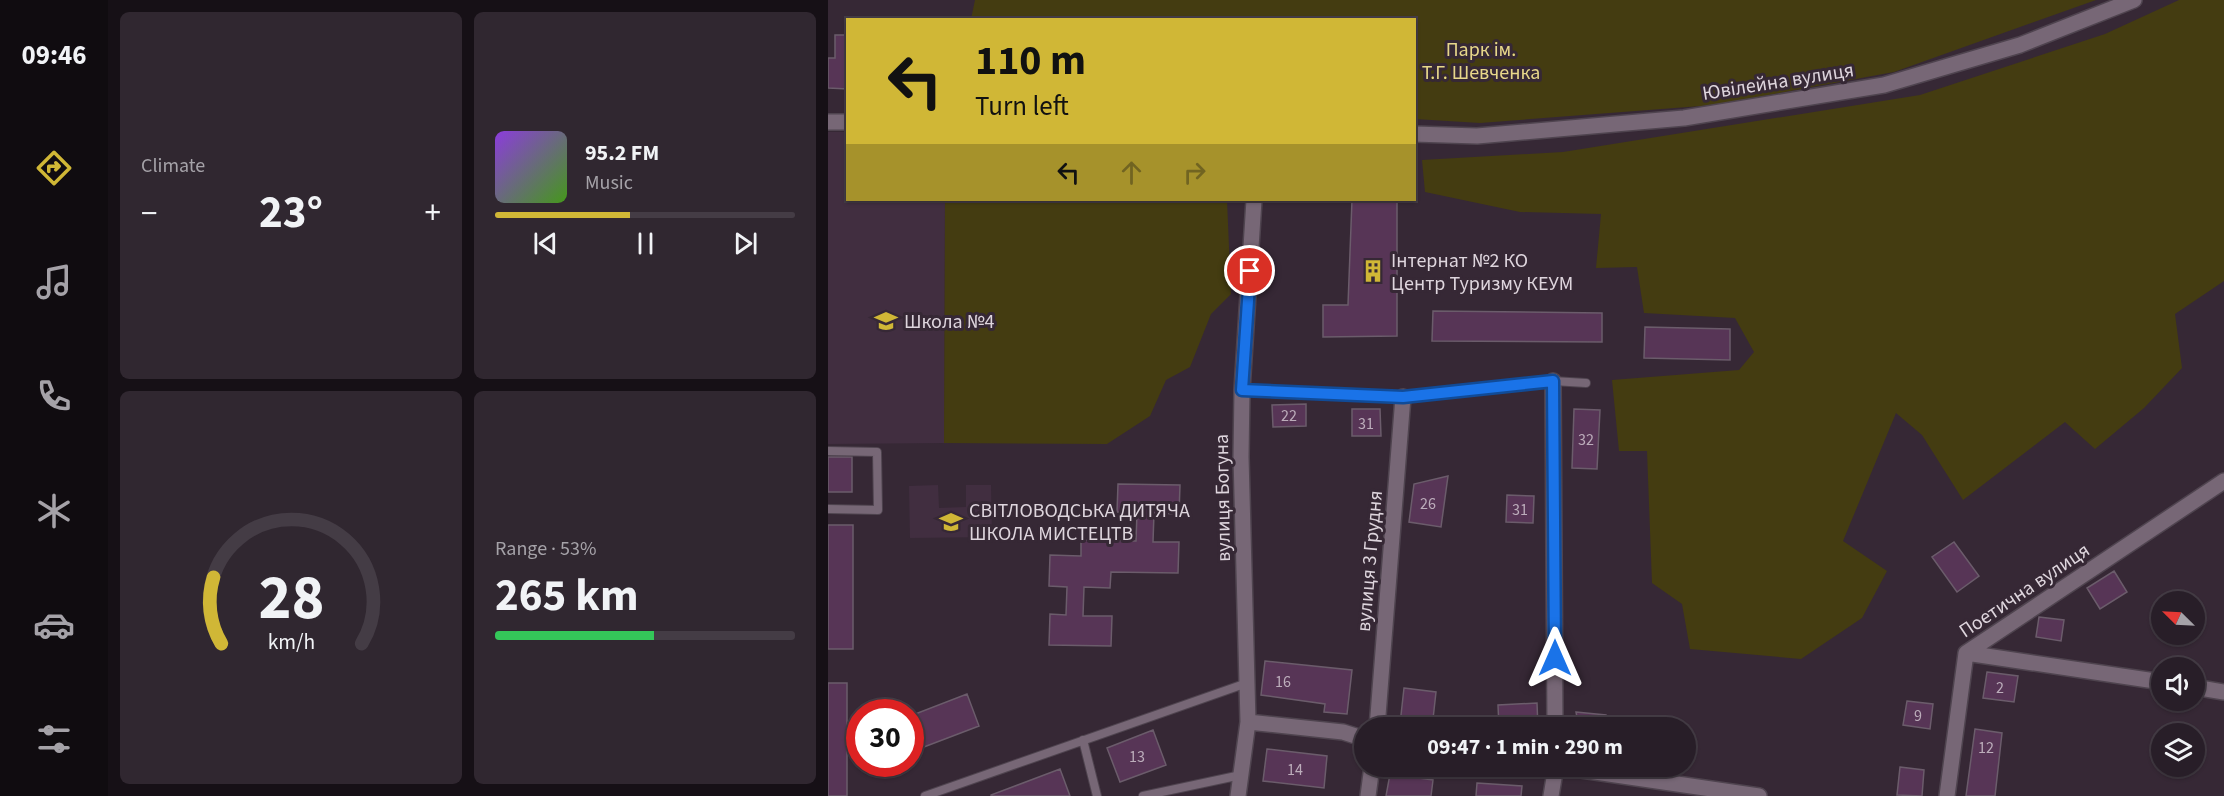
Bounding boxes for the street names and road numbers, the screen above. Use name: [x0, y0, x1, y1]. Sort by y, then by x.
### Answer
street label: Ювілейна вулиця: [1700, 56, 1856, 108]
street label: вулиця Богуна: [1208, 434, 1238, 562]
street label: вулиця 3 Грудня: [1350, 489, 1390, 633]
street label: Поетична вулиця: [1954, 537, 2095, 645]

